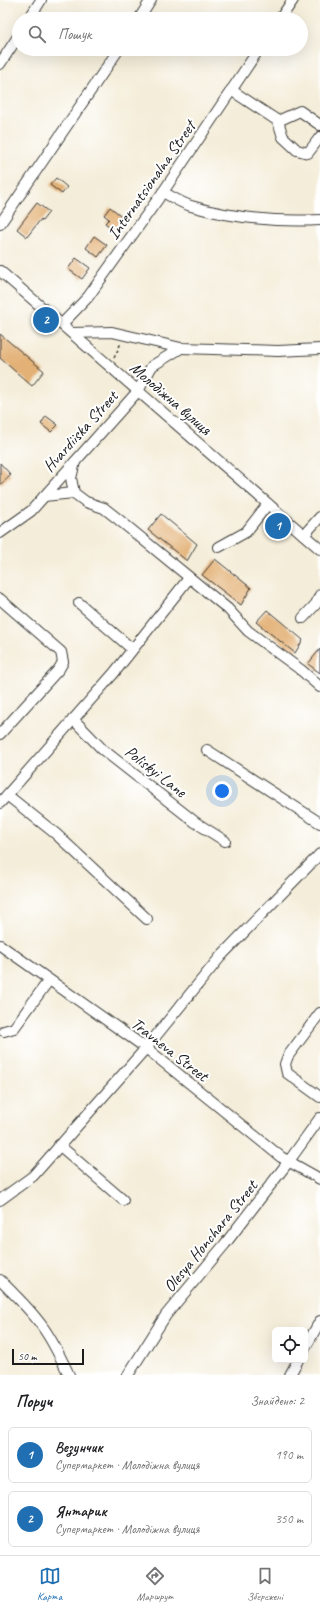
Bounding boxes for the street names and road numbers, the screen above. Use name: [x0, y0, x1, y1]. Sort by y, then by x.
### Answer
street label: Internatsionalna Street: [103, 115, 201, 244]
street label: Молодіжна вулиця: [125, 357, 216, 440]
street label: Hvardiiska Street: [38, 385, 124, 476]
street label: Poliskyi Lane: [121, 741, 192, 803]
street label: Travneva Street: [127, 1013, 214, 1087]
street label: Olesya Honchara Street: [159, 1174, 263, 1296]

